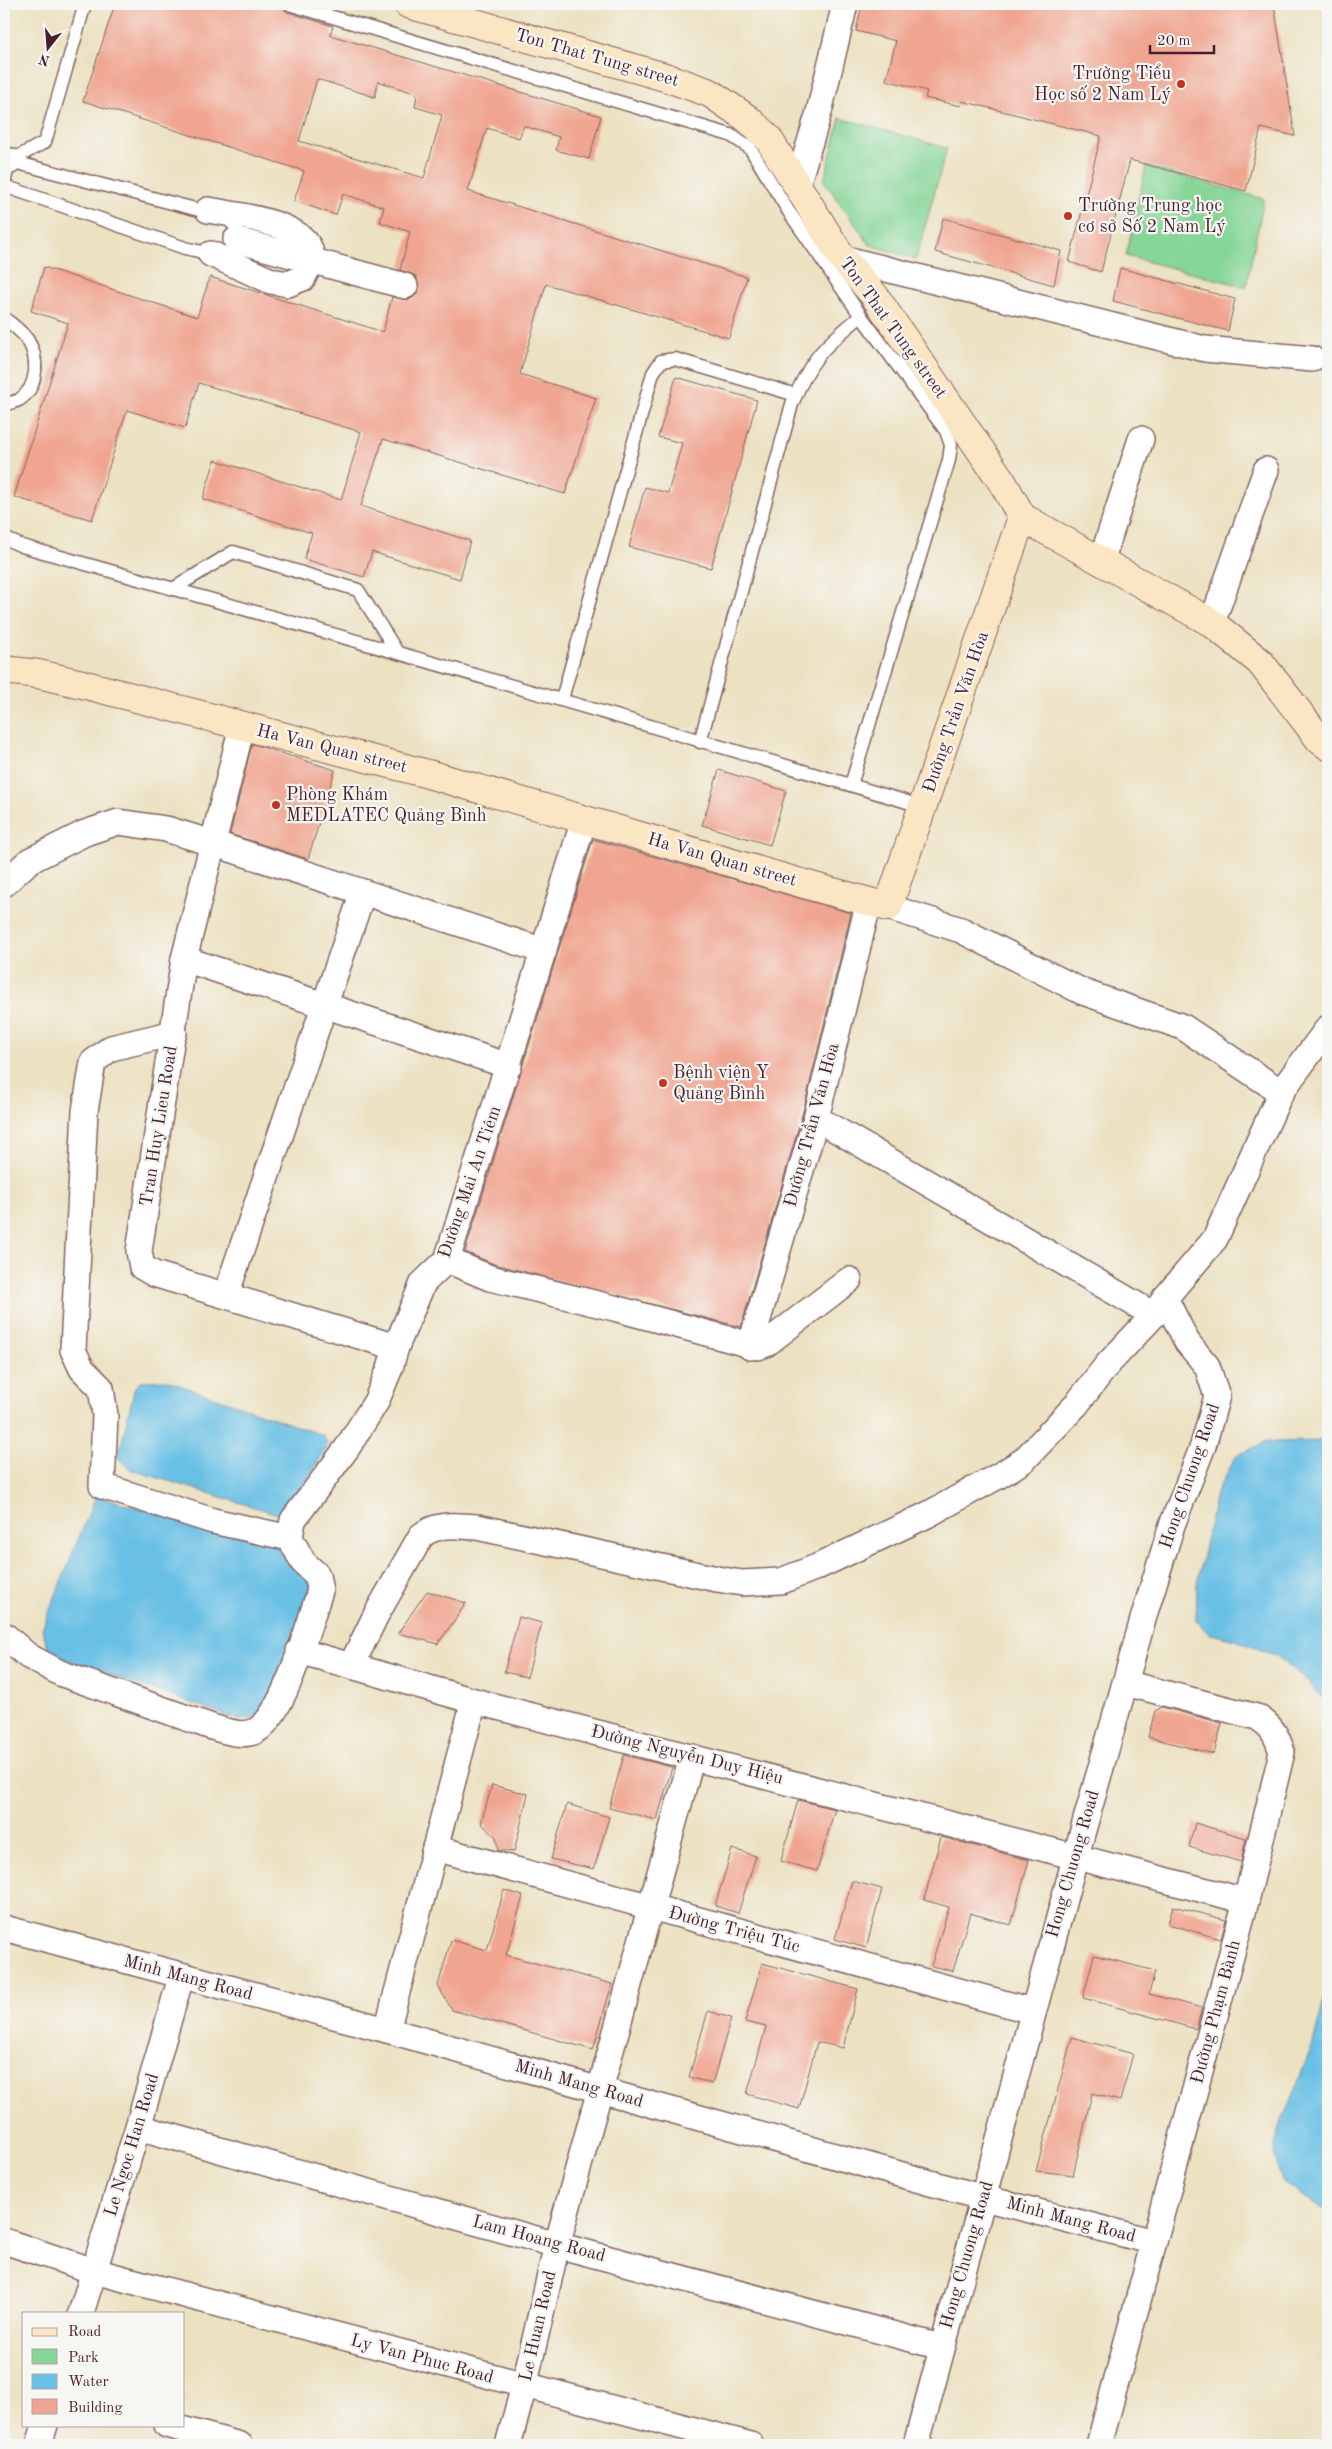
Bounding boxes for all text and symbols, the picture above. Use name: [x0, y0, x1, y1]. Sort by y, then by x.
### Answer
north arrow: [22, 22, 72, 72]
scale bar: [1150, 22, 1213, 54]
street label: Ton That Tung street: [513, 26, 681, 90]
text: 20 m: [1157, 34, 1191, 49]
text: N: [37, 51, 52, 68]
place label: Trường Tiểu Học số 2 Nam Lý: [1034, 63, 1171, 104]
marker: Trường Tiểu Học số 2 Nam Lý: [1175, 78, 1187, 90]
place label: Trường Trung học cơ sở Số 2 Nam Lý: [1078, 197, 1226, 236]
marker: Trường Trung học cơ sở Số 2 Nam Lý: [1062, 210, 1074, 222]
street label: Ton That Tung street: [836, 254, 950, 402]
street label: Đường Trần Văn Hòa: [917, 628, 992, 795]
street label: Ha Van Quan street: [255, 722, 409, 776]
place label: Phòng Khám MEDLATEC Quảng Bình: [286, 786, 487, 825]
marker: Phòng Khám MEDLATEC Quảng Bình: [270, 799, 282, 811]
street label: Ha Van Quan street: [645, 830, 799, 890]
street label: Đường Trần Văn Hòa: [779, 1040, 843, 1209]
street label: Tran Huy Lieu Road: [137, 1044, 181, 1208]
place label: Bệnh viện Y Quảng Bình: [673, 1064, 769, 1103]
marker: Bệnh viện Y Quảng Bình: [657, 1077, 669, 1089]
street label: Đường Mai An Tiêm: [436, 1104, 504, 1260]
street label: Hong Chuong Road: [1157, 1401, 1223, 1551]
street label: Đường Nguyễn Duy Hiệu: [589, 1720, 786, 1788]
street label: Hong Chuong Road: [1043, 1788, 1103, 1940]
street label: Đường Triệu Túc: [666, 1904, 802, 1956]
street label: Đường Phạm Bành: [1188, 1938, 1244, 2086]
street label: Minh Mang Road: [121, 1952, 255, 2004]
street label: Minh Mang Road: [513, 2057, 645, 2111]
street label: Le Ngoc Han Road: [102, 2071, 162, 2219]
street label: Hong Chuong Road: [937, 2179, 997, 2331]
street label: Minh Mang Road: [1004, 2194, 1138, 2246]
street label: Lam Hoang Road: [471, 2213, 607, 2265]
street label: Le Huan Road: [517, 2269, 559, 2383]
legend: [22, 2312, 185, 2426]
text: Road: [68, 2325, 102, 2340]
street label: Ly Van Phuc Road: [348, 2331, 496, 2387]
text: Park: [68, 2351, 99, 2366]
text: Water: [68, 2375, 109, 2390]
text: Building: [68, 2401, 123, 2416]

